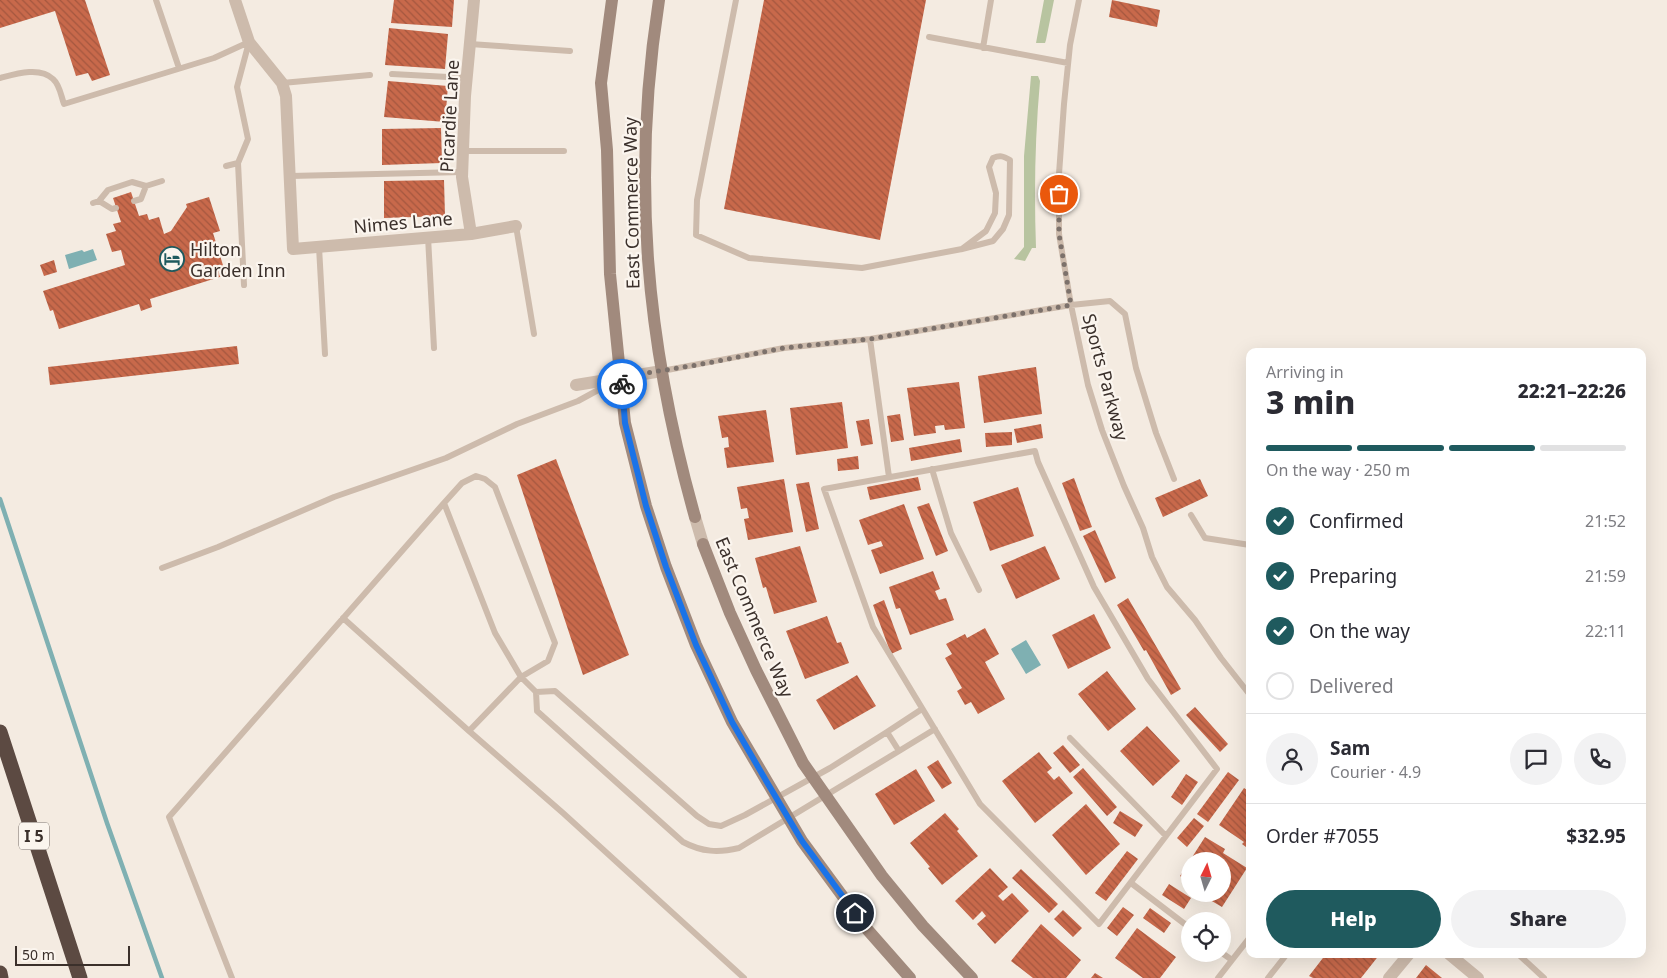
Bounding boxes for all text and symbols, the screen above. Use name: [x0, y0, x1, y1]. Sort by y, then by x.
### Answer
street label: Picardie Lane: [434, 59, 464, 173]
street label: East Commerce Way: [617, 116, 645, 289]
pin: [1038, 173, 1080, 215]
icon: bag: [1045, 180, 1073, 208]
street label: Nimes Lane: [352, 206, 454, 238]
place label: Hilton Garden Inn: [190, 237, 286, 282]
hotel icon: Hilton Garden Inn: [159, 246, 185, 272]
street label: Sports Parkway: [1078, 311, 1135, 444]
courier: [597, 359, 647, 409]
text: Arriving in: [1266, 361, 1344, 383]
icon: bike: [608, 370, 636, 398]
text: 22:21–22:26: [1518, 378, 1626, 404]
text: 3 min: [1266, 380, 1355, 423]
text: On the way · 250 m: [1266, 459, 1410, 481]
icon: check: [1266, 507, 1294, 535]
text: Confirmed: [1309, 508, 1404, 534]
text: 21:52: [1585, 510, 1626, 532]
street label: East Commerce Way: [710, 533, 800, 702]
icon: check: [1266, 562, 1294, 590]
text: Preparing: [1309, 563, 1397, 589]
text: 21:59: [1585, 565, 1626, 587]
icon: check: [1266, 617, 1294, 645]
text: On the way: [1309, 618, 1410, 644]
text: 22:11: [1585, 620, 1626, 642]
text: Delivered: [1309, 673, 1394, 699]
button: person: [1266, 733, 1318, 785]
button: chat: [1510, 733, 1562, 785]
button: phone: [1574, 733, 1626, 785]
text: Sam: [1330, 735, 1370, 761]
text: Courier · 4.9: [1330, 761, 1421, 783]
road number: I 5: [19, 822, 49, 849]
text: Order #7055: [1266, 823, 1379, 849]
text: $32.95: [1566, 823, 1626, 849]
north arrow: [1181, 852, 1231, 902]
map controls: [1181, 852, 1231, 962]
button: Help: [1266, 890, 1441, 948]
button: Share: [1451, 890, 1626, 948]
pin: [834, 892, 876, 934]
icon: home: [841, 899, 869, 927]
button: locate: [1181, 912, 1231, 962]
scale bar: [15, 943, 130, 966]
text: 50 m: [22, 945, 55, 964]

